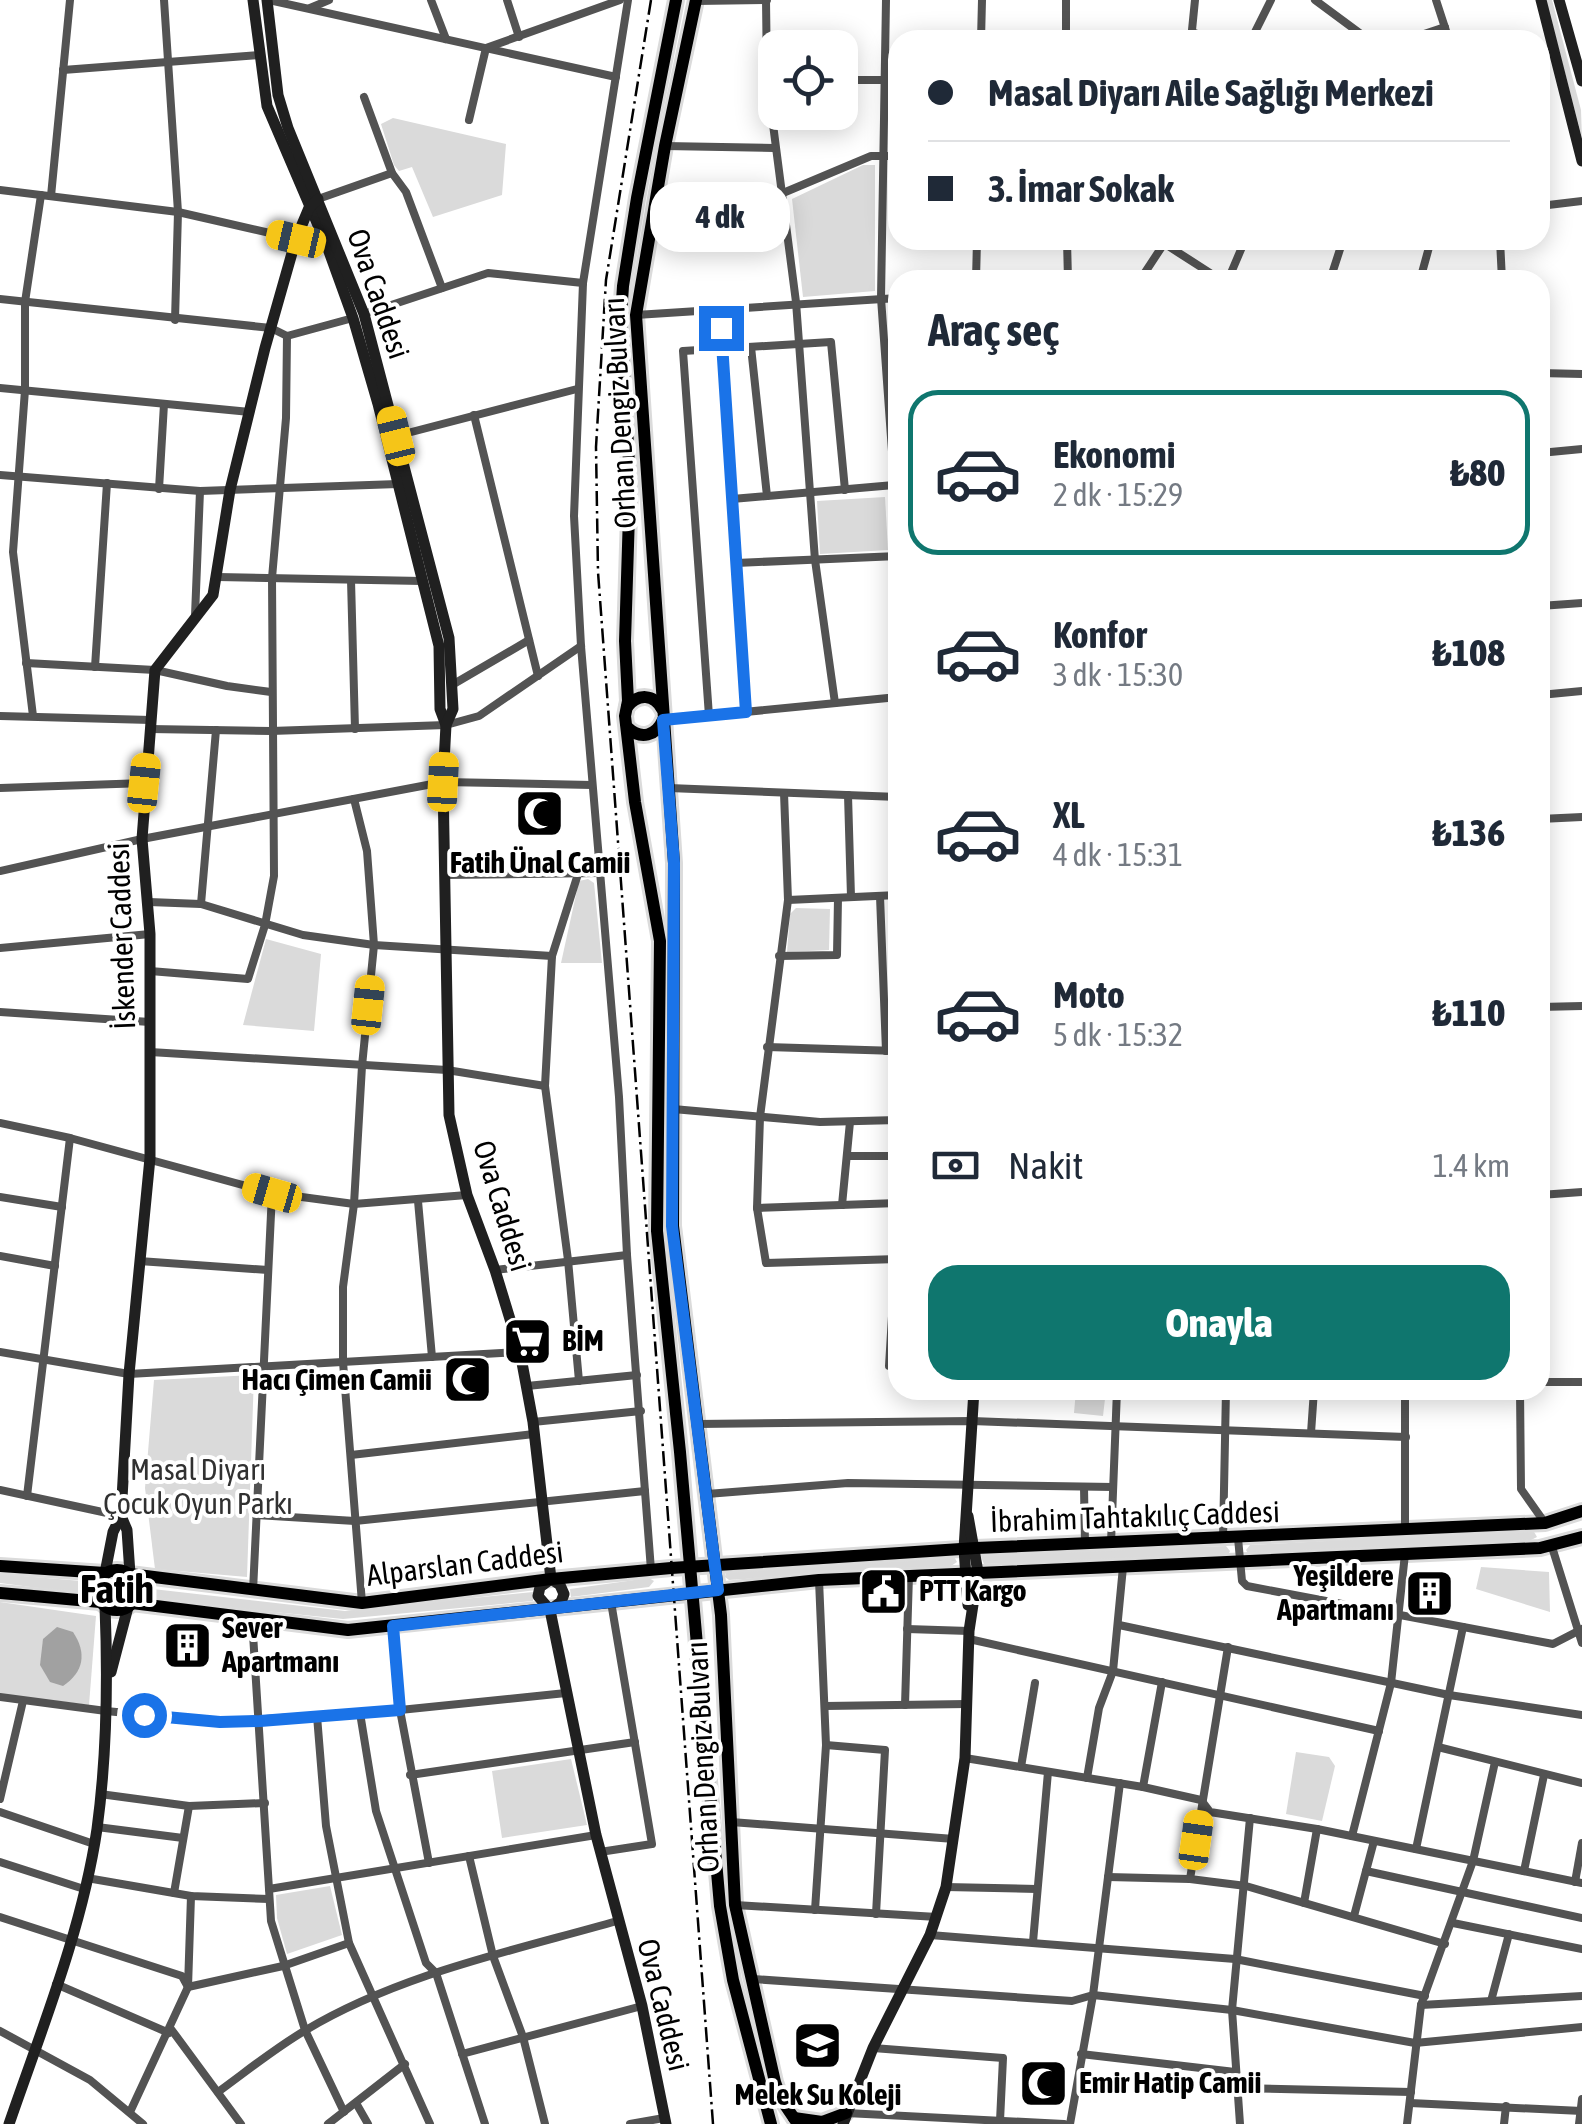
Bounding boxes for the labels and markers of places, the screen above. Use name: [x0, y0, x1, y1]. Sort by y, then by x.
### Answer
mosque icon: Fatih Ünal Camii: [514, 788, 566, 840]
place label: Fatih Ünal Camii: [450, 845, 630, 879]
supermarket icon: BİM: [501, 1315, 553, 1367]
place label: BİM: [562, 1323, 604, 1357]
mosque icon: Hacı Çimen Camii: [441, 1354, 493, 1406]
place label: Hacı Çimen Camii: [241, 1362, 432, 1396]
place label: Yeşildere Apartmanı: [1276, 1558, 1394, 1626]
public building icon: PTT Kargo: [858, 1565, 910, 1617]
building icon: Yeşildere Apartmanı: [1403, 1567, 1455, 1619]
place label: PTT Kargo: [919, 1573, 1027, 1607]
place label: Sever Apartmanı: [221, 1610, 339, 1678]
building icon: Sever Apartmanı: [161, 1619, 213, 1671]
school or university icon: Melek Su Koleji: [792, 2020, 844, 2072]
mosque icon: Emir Hatip Camii: [1018, 2057, 1070, 2109]
place label: Emir Hatip Camii: [1079, 2065, 1261, 2099]
place label: Melek Su Koleji: [735, 2077, 901, 2111]

